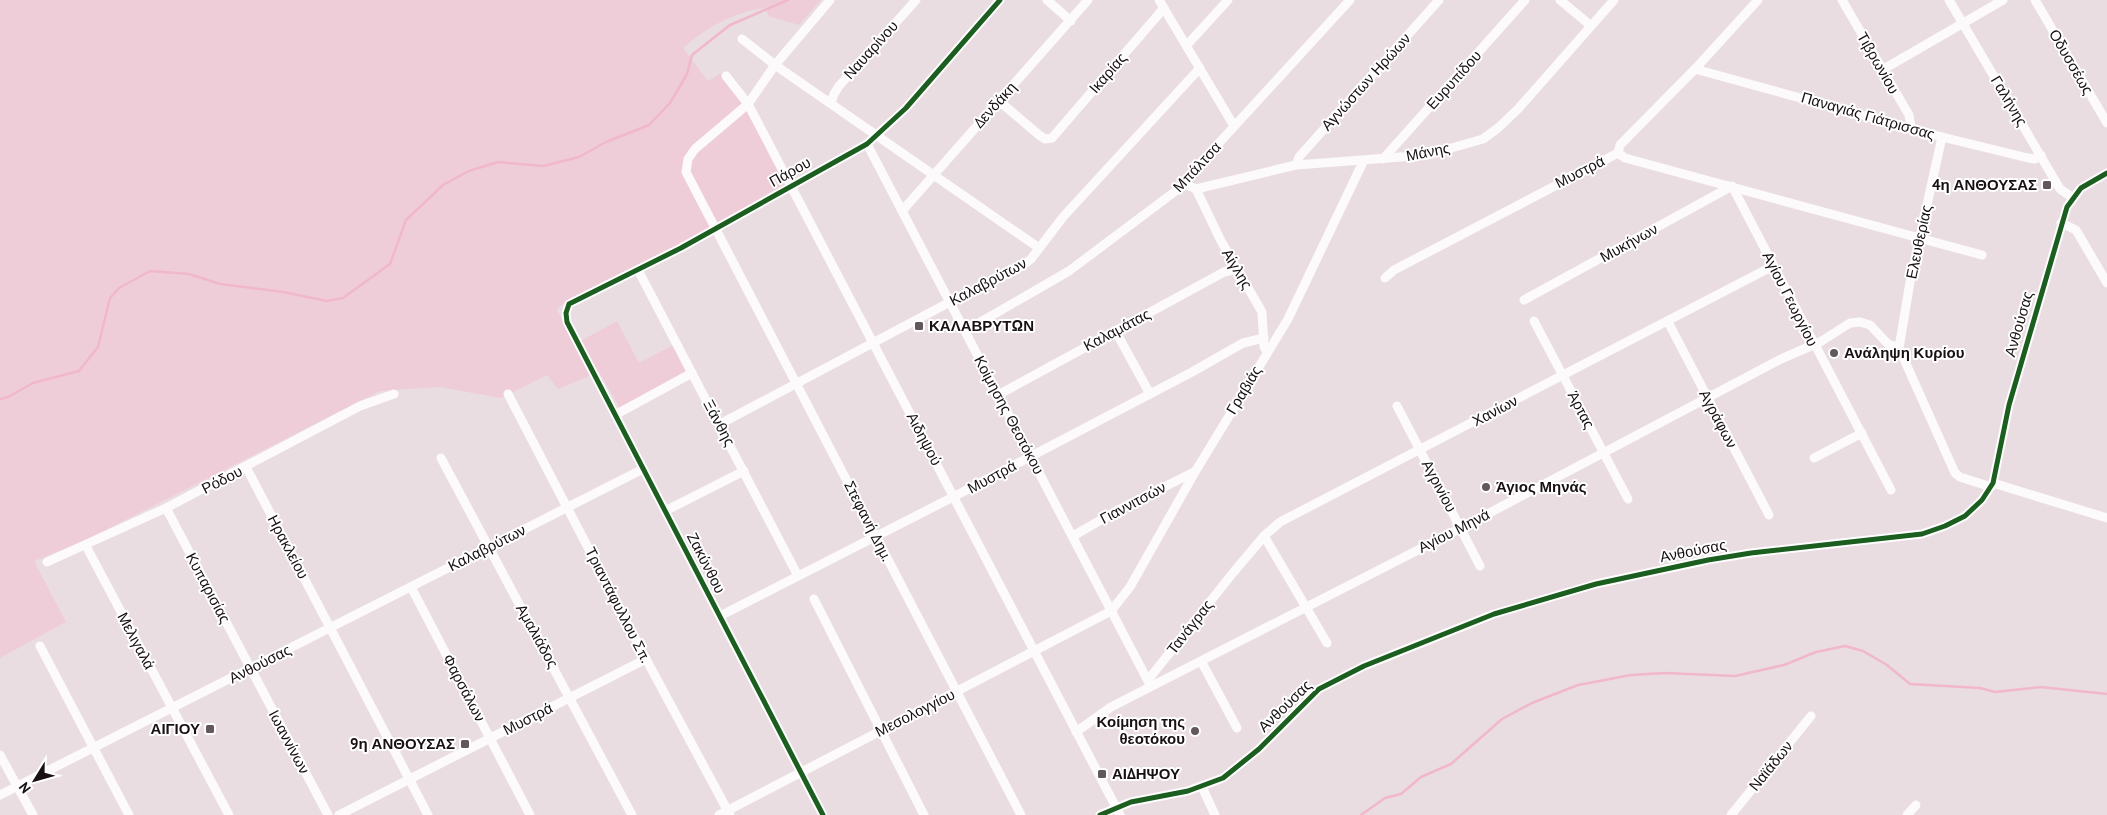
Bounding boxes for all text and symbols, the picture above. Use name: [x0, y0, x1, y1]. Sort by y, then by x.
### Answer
street label: Ναυαρίνου: [839, 16, 902, 83]
street label: Οδυσσέως: [2045, 26, 2098, 98]
street label: Τιβρωνίου: [1853, 28, 1904, 97]
street label: Αγνώστων Ηρώων: [1317, 29, 1414, 134]
street label: Ευρυπίδου: [1422, 46, 1485, 113]
street label: Ικαρίας: [1085, 48, 1131, 97]
street label: Γαλήνης: [1987, 72, 2032, 130]
street label: Δενδάκη: [969, 78, 1020, 132]
street label: Παναγιάς Γιάτρισσας: [1799, 87, 1937, 144]
street label: Μπάλτσα: [1168, 137, 1225, 196]
street label: Μάνης: [1404, 138, 1451, 165]
street label: Μυστρά: [1552, 151, 1608, 192]
street label: Πάρου: [766, 152, 814, 191]
place label: 4η ΑΝΘΟΥΣΑΣ: [1932, 175, 2037, 194]
marker: 4η ΑΝΘΟΥΣΑΣ: [2041, 179, 2053, 191]
street label: Ελευθερίας: [1901, 203, 1936, 281]
street label: Μυκήνων: [1596, 219, 1661, 266]
street label: Αίγλης: [1218, 245, 1257, 292]
street label: Αγίου Γεωργίου: [1758, 248, 1822, 349]
street label: Καλαβρύτων: [946, 253, 1030, 310]
street label: Ανθούσας: [2000, 289, 2037, 359]
street label: Καλαμάτας: [1080, 304, 1153, 355]
place label: ΚΑΛΑΒΡΥΤΩΝ: [929, 316, 1034, 335]
marker: ΚΑΛΑΒΡΥΤΩΝ: [913, 320, 925, 332]
place label: Ανάληψη Κυρίου: [1844, 343, 1965, 362]
marker: Ανάληψη Κυρίου: [1828, 347, 1840, 359]
street label: Κοίμησης Θεοτόκου: [970, 352, 1049, 477]
street label: Γραβιάς: [1222, 362, 1265, 417]
street label: Αγράφων: [1695, 386, 1742, 451]
street label: Άρτας: [1564, 388, 1599, 432]
street label: Χανίων: [1469, 391, 1521, 430]
street label: Ξάνθης: [699, 396, 740, 449]
street label: Αιδηψού: [903, 409, 946, 469]
street label: Μυστρά: [964, 456, 1020, 497]
street label: Αγρινίου: [1418, 456, 1461, 515]
street label: Ρόδου: [198, 461, 245, 498]
street label: Στεφανή Δημ.: [840, 477, 897, 564]
street label: Γιαννιτσών: [1096, 477, 1169, 528]
place label: Άγιος Μηνάς: [1496, 477, 1587, 496]
marker: Άγιος Μηνάς: [1480, 481, 1492, 493]
street label: Αγίου Μηνά: [1415, 504, 1493, 557]
street label: Ηρακλείου: [264, 512, 313, 582]
street label: Καλαβρύτων: [445, 520, 529, 575]
street label: Ζακύνθου: [683, 529, 730, 596]
street label: Ανθούσας: [1658, 535, 1728, 566]
street label: Τριαντάφυλλου Σπ.: [581, 544, 656, 666]
street label: Κυπαρισίας: [182, 549, 235, 626]
street label: Τανάγρας: [1162, 596, 1217, 658]
street label: Αμαλιάδος: [512, 600, 563, 671]
street label: Μελιγαλά: [113, 609, 160, 673]
street label: Ανθούσας: [225, 640, 294, 687]
street label: Φαρσάλων: [439, 651, 490, 725]
street label: Ανθούσας: [1254, 675, 1315, 736]
street label: Μεσολογγίου: [872, 684, 958, 741]
street label: Μυστρά: [500, 698, 556, 739]
street label: Ιωαννίνων: [265, 707, 314, 777]
place label: Κοίμηση της θεοτόκου: [1097, 712, 1185, 748]
place label: ΑΙΓΙΟΥ: [151, 719, 200, 738]
marker: ΑΙΓΙΟΥ: [204, 723, 216, 735]
marker: Κοίμηση της θεοτόκου: [1189, 725, 1201, 737]
place label: 9η ΑΝΘΟΥΣΑΣ: [350, 734, 455, 753]
street label: Ναϊάδων: [1745, 737, 1797, 795]
marker: 9η ΑΝΘΟΥΣΑΣ: [459, 738, 471, 750]
north arrow: [10, 755, 60, 805]
place label: ΑΙΔΗΨΟΥ: [1112, 764, 1180, 783]
marker: ΑΙΔΗΨΟΥ: [1096, 768, 1108, 780]
text: N: [15, 779, 35, 797]

